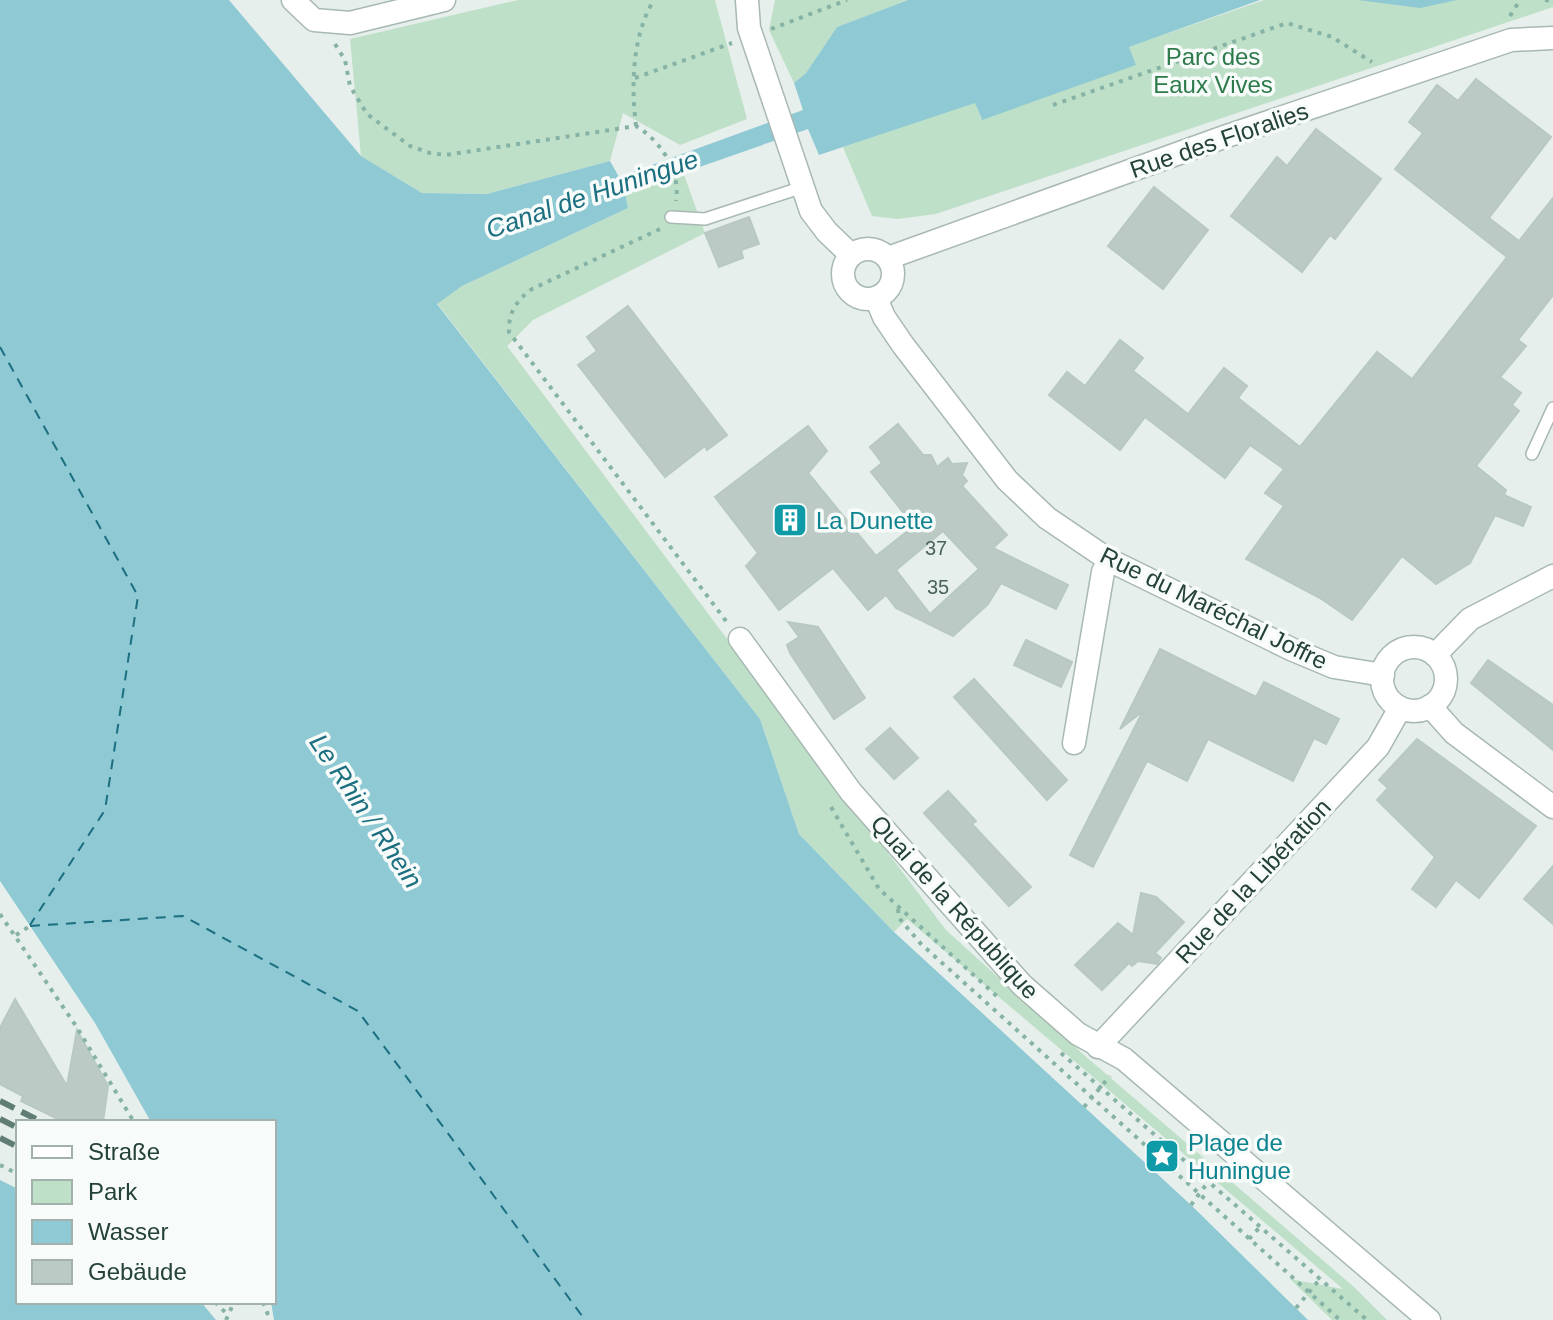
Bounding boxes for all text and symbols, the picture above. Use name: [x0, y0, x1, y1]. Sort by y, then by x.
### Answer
park label: Parc des Eaux Vives: [1153, 43, 1273, 98]
street label: Rue des Floralies: [1126, 97, 1312, 183]
water label: Canal de Huningue: [482, 144, 702, 244]
building icon: La Dunette: [771, 501, 809, 539]
place label: La Dunette: [816, 507, 933, 534]
house number: 37: [925, 537, 947, 559]
street label: Rue du Maréchal Joffre: [1096, 541, 1332, 675]
house number: 35: [927, 576, 949, 598]
water label: Le Rhin / Rhein: [303, 728, 429, 894]
street label: Rue de la Libération: [1170, 793, 1336, 969]
street label: Quai de la République: [866, 810, 1044, 1004]
legend: [16, 1120, 276, 1304]
place label: Plage de Huningue: [1188, 1129, 1291, 1184]
place icon: Plage de Huningue: [1143, 1137, 1181, 1175]
text: Straße: [88, 1138, 160, 1165]
text: Park: [88, 1178, 138, 1205]
text: Wasser: [88, 1218, 168, 1245]
text: Gebäude: [88, 1258, 187, 1285]

